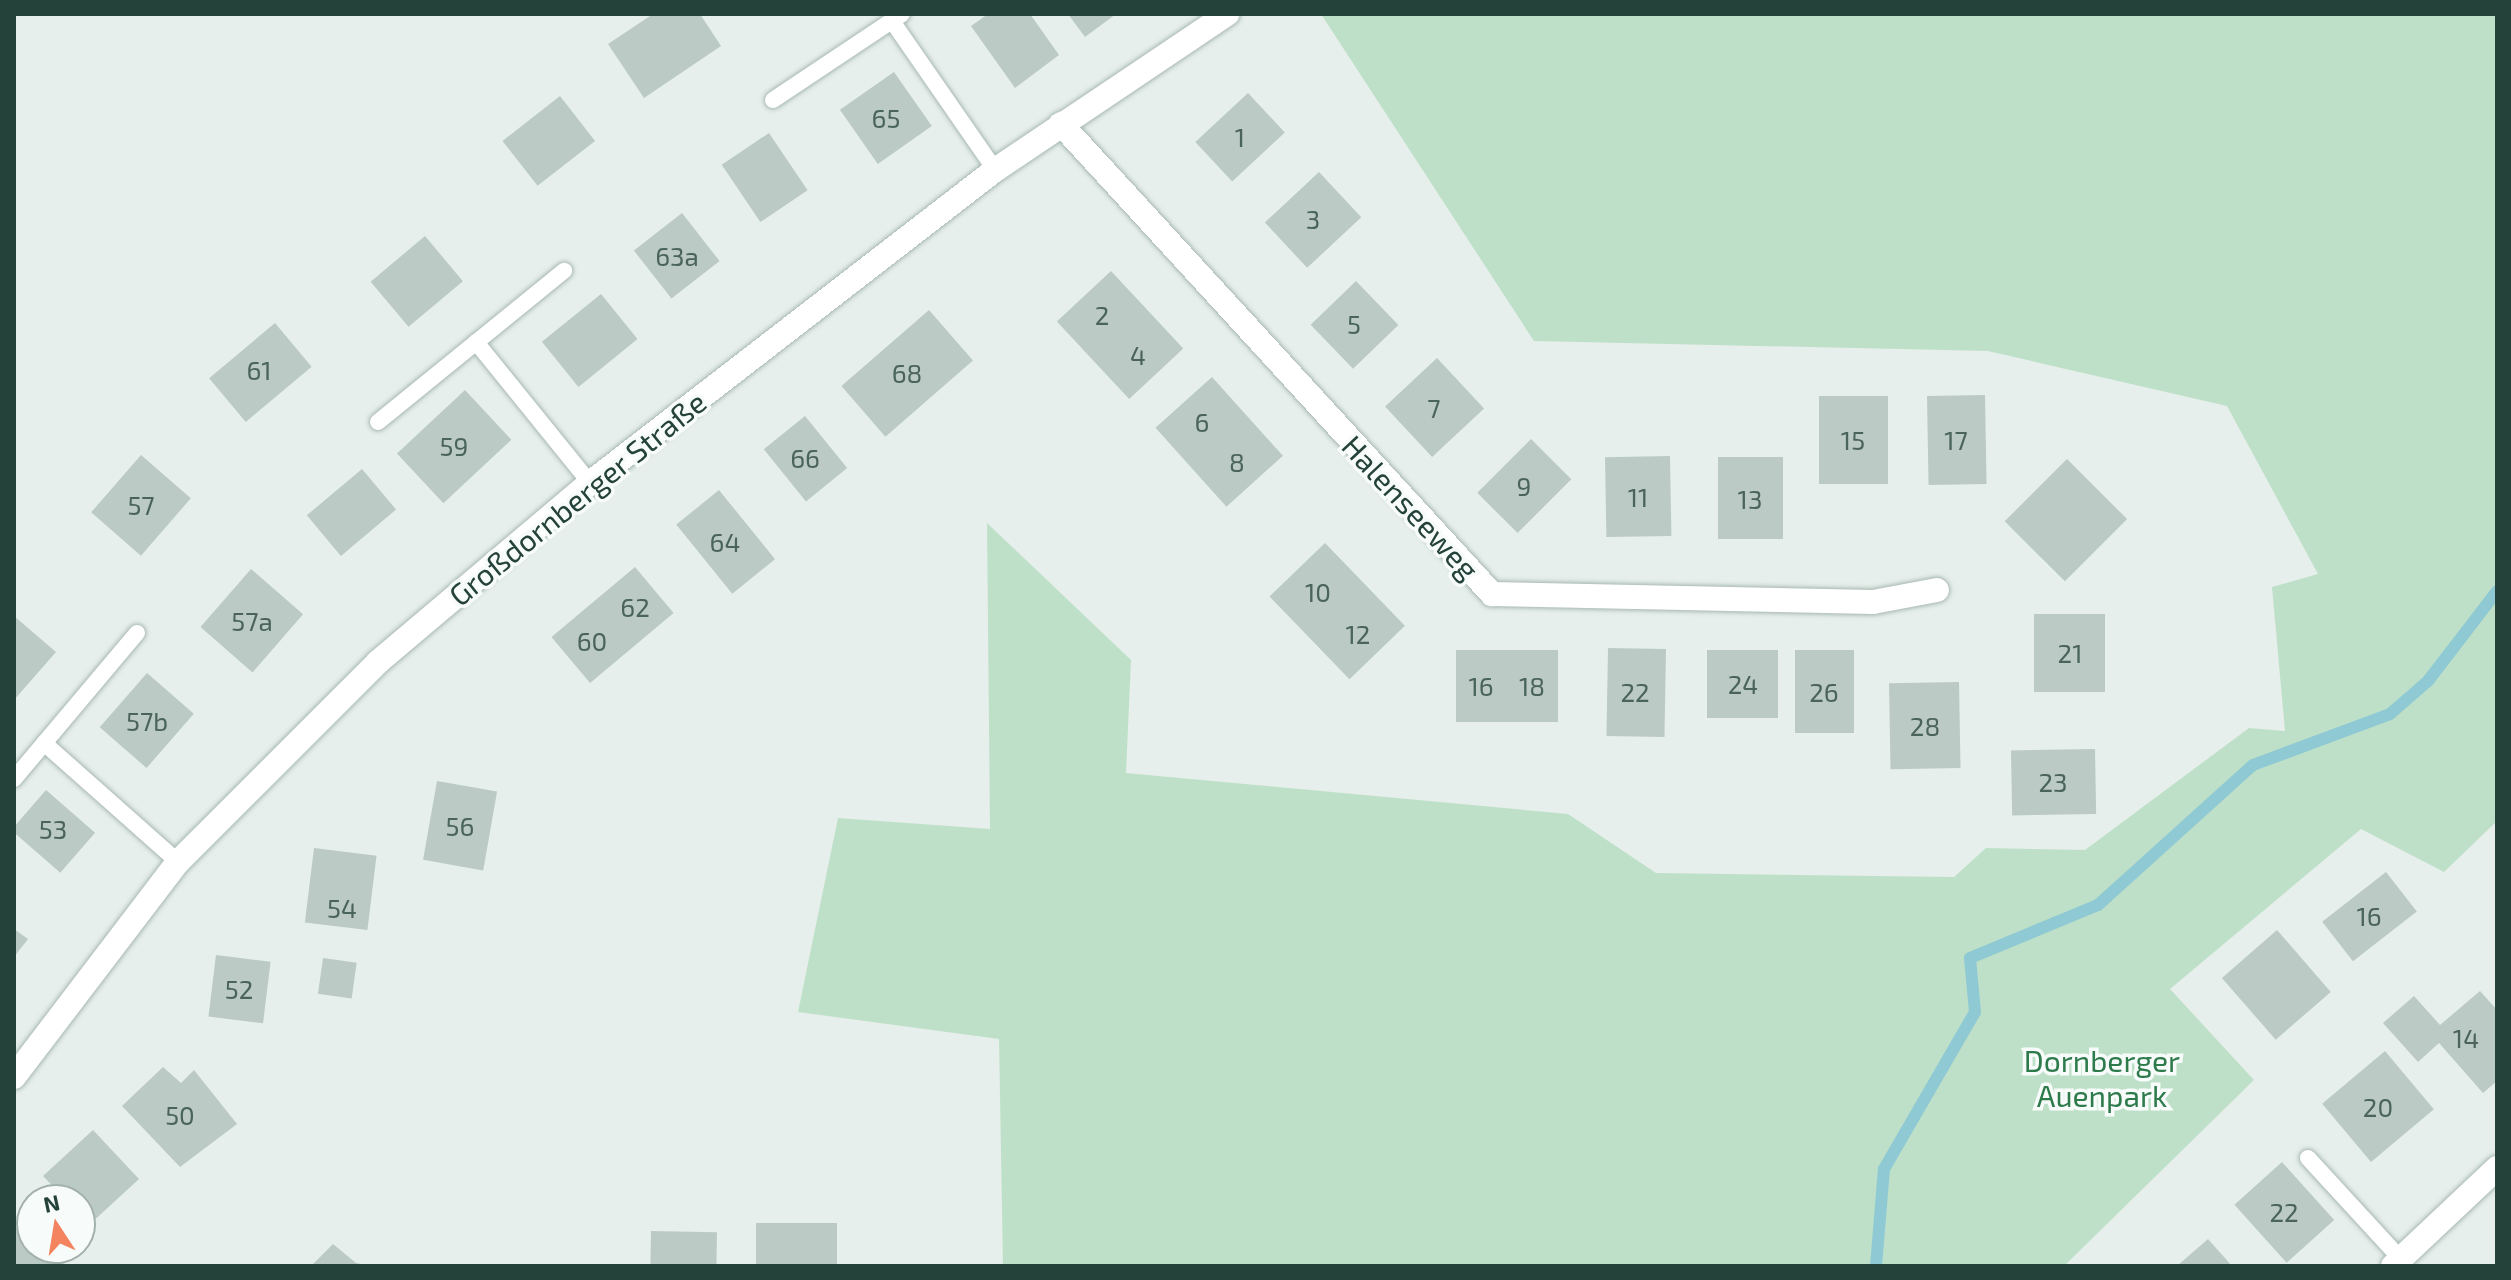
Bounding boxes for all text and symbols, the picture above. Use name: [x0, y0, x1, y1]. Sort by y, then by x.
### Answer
house number: 65: [872, 102, 900, 134]
house number: 1: [1235, 121, 1245, 153]
house number: 3: [1306, 203, 1320, 235]
house number: 63a: [655, 240, 699, 272]
house number: 2: [1095, 299, 1109, 331]
house number: 5: [1347, 308, 1361, 340]
house number: 4: [1130, 339, 1146, 371]
house number: 61: [246, 354, 272, 386]
house number: 68: [892, 357, 922, 389]
street label: Großdornberger Straße: [441, 383, 713, 613]
house number: 7: [1427, 392, 1441, 424]
house number: 6: [1195, 406, 1209, 438]
house number: 15: [1841, 424, 1865, 456]
house number: 17: [1944, 424, 1968, 456]
street label: Halenseeweg: [1335, 427, 1487, 587]
house number: 59: [440, 430, 468, 462]
house number: 66: [790, 442, 820, 474]
house number: 8: [1229, 446, 1245, 478]
house number: 9: [1517, 470, 1531, 502]
house number: 11: [1628, 481, 1648, 513]
house number: 13: [1738, 483, 1762, 515]
house number: 57: [127, 489, 155, 521]
house number: 64: [710, 526, 740, 558]
house number: 10: [1305, 576, 1331, 608]
house number: 62: [620, 591, 650, 623]
house number: 57a: [231, 605, 273, 637]
house number: 12: [1346, 618, 1370, 650]
house number: 60: [577, 625, 607, 657]
house number: 21: [2058, 637, 2082, 669]
house number: 24: [1728, 668, 1758, 700]
house number: 16: [1468, 670, 1494, 702]
house number: 18: [1519, 670, 1545, 702]
house number: 22: [1620, 676, 1650, 708]
house number: 26: [1809, 676, 1839, 708]
house number: 57b: [126, 705, 168, 737]
house number: 28: [1910, 710, 1940, 742]
house number: 23: [2038, 766, 2068, 798]
house number: 56: [446, 810, 474, 842]
house number: 53: [39, 813, 67, 845]
house number: 54: [327, 892, 357, 924]
house number: 16: [2356, 900, 2382, 932]
house number: 52: [225, 973, 253, 1005]
house number: 14: [2453, 1022, 2479, 1054]
park label: Dornberger Auenpark: [2024, 1042, 2180, 1112]
house number: 20: [2363, 1091, 2393, 1123]
house number: 50: [165, 1099, 195, 1131]
north arrow: [16, 1184, 96, 1264]
text: N: [41, 1188, 62, 1217]
house number: 22: [2269, 1196, 2299, 1228]

